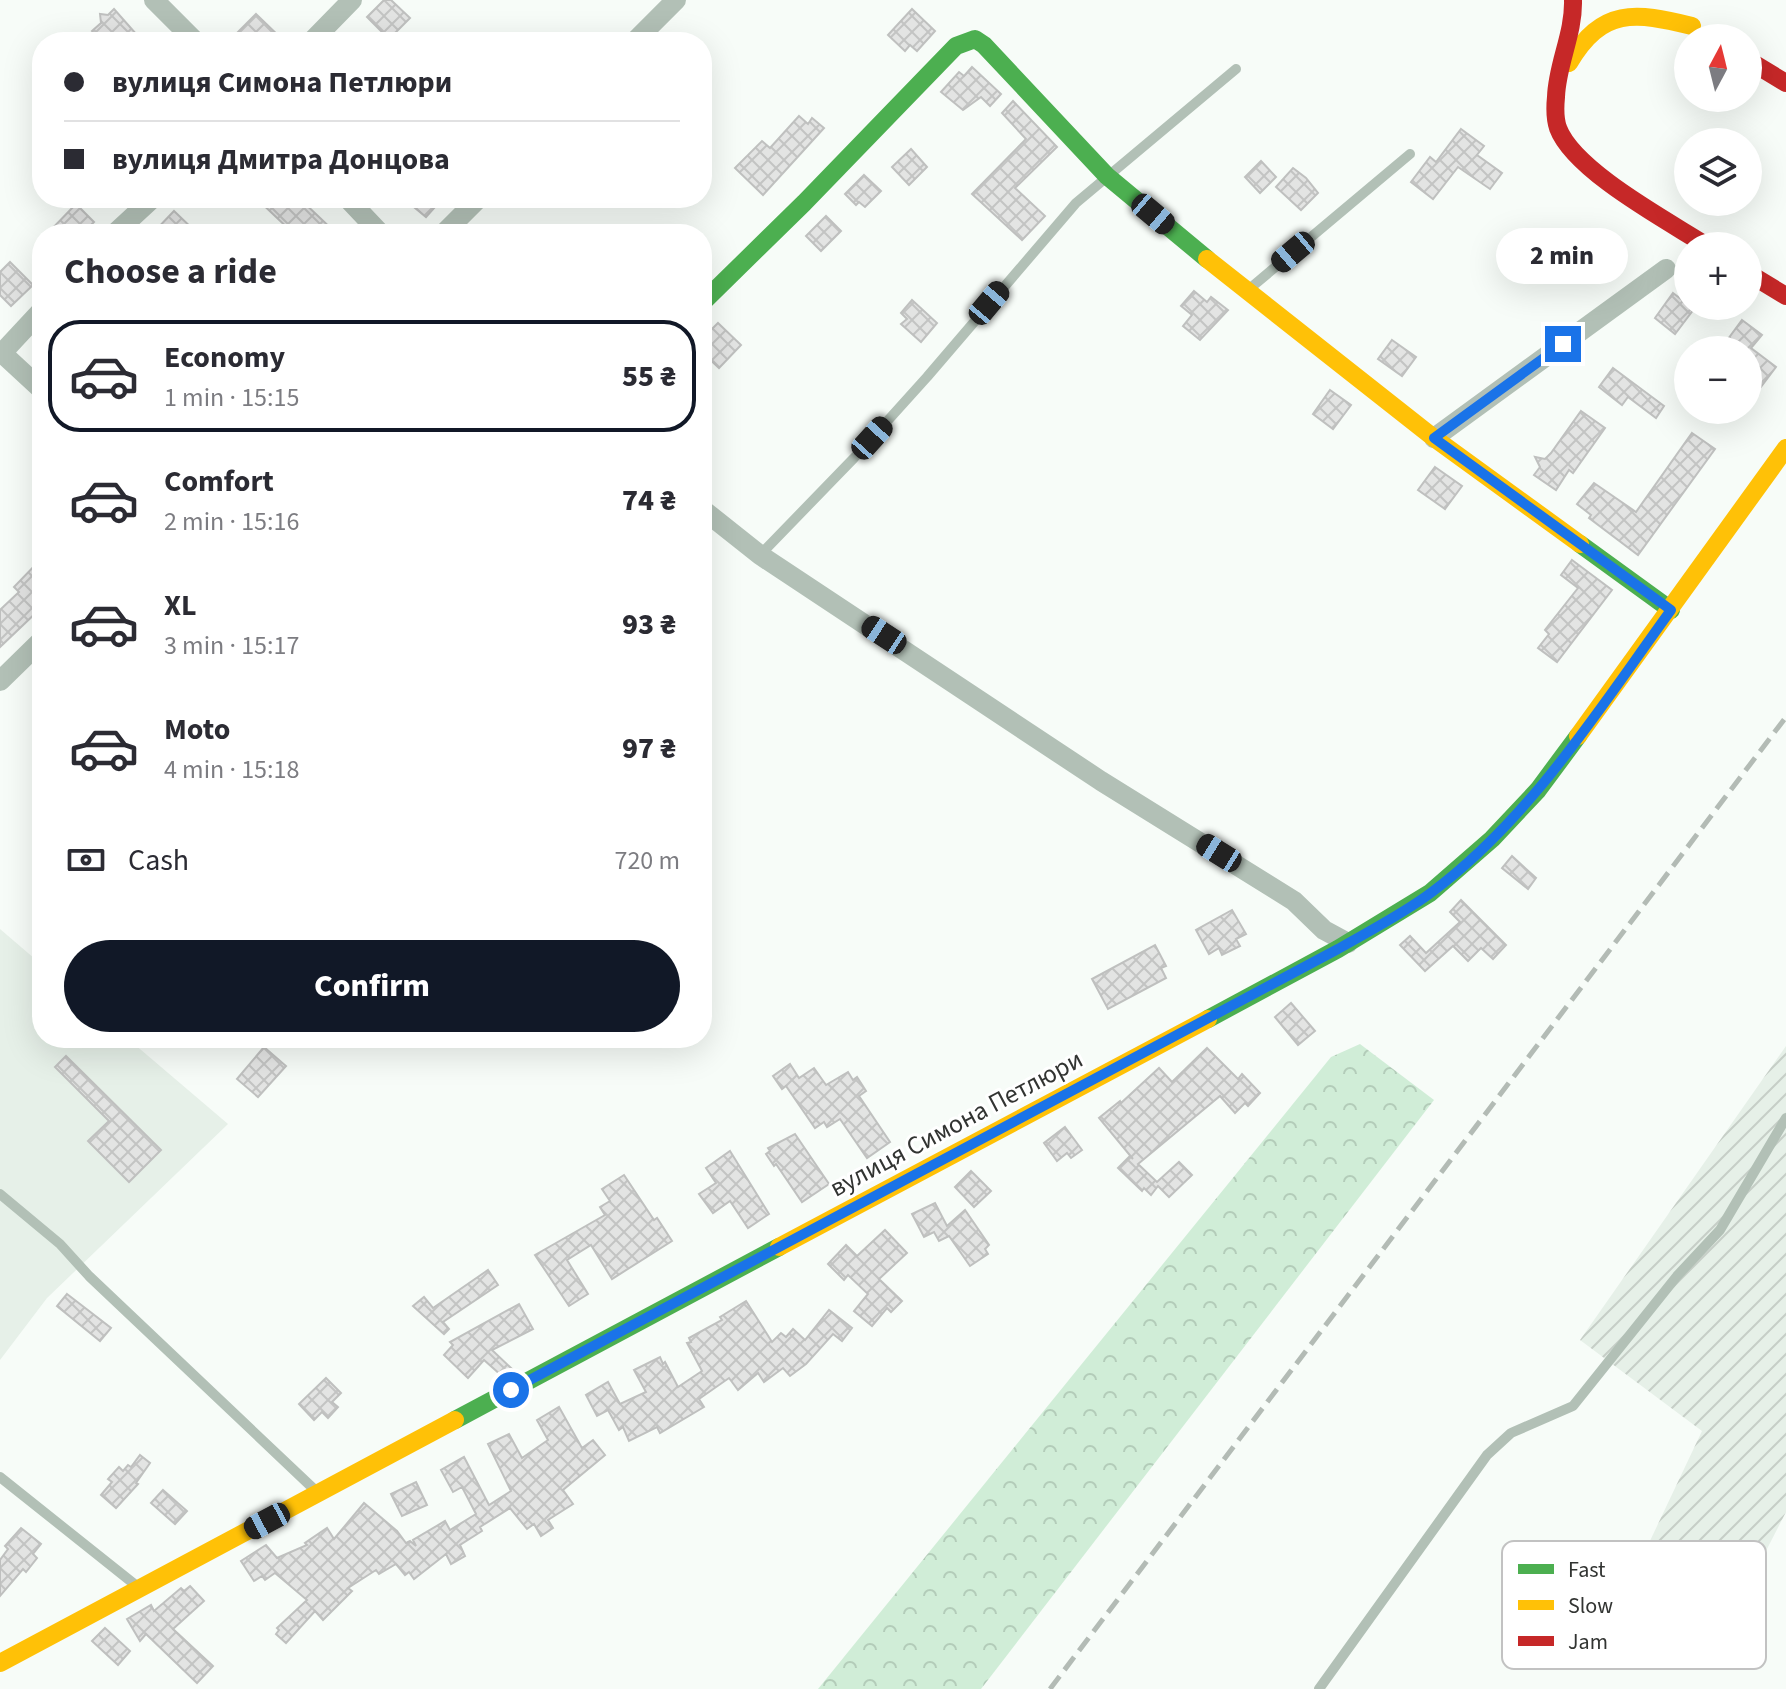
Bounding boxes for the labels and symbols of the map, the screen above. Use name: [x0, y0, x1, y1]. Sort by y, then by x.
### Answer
north arrow: [1674, 24, 1762, 112]
car: [1127, 189, 1179, 239]
car: [1267, 227, 1319, 277]
callout: 2 min: [1497, 228, 1629, 284]
car: [964, 277, 1014, 329]
route end: [1545, 326, 1581, 362]
car: [847, 412, 897, 464]
car: [857, 612, 911, 658]
car: [1192, 830, 1246, 876]
street label: вулиця Симона Петлюри: [823, 1041, 1089, 1206]
route start: [493, 1372, 529, 1408]
car: [240, 1499, 294, 1543]
legend: [1502, 1541, 1766, 1669]
text: Fast: [1568, 1554, 1606, 1586]
text: Slow: [1568, 1590, 1613, 1622]
text: Jam: [1568, 1626, 1608, 1658]

